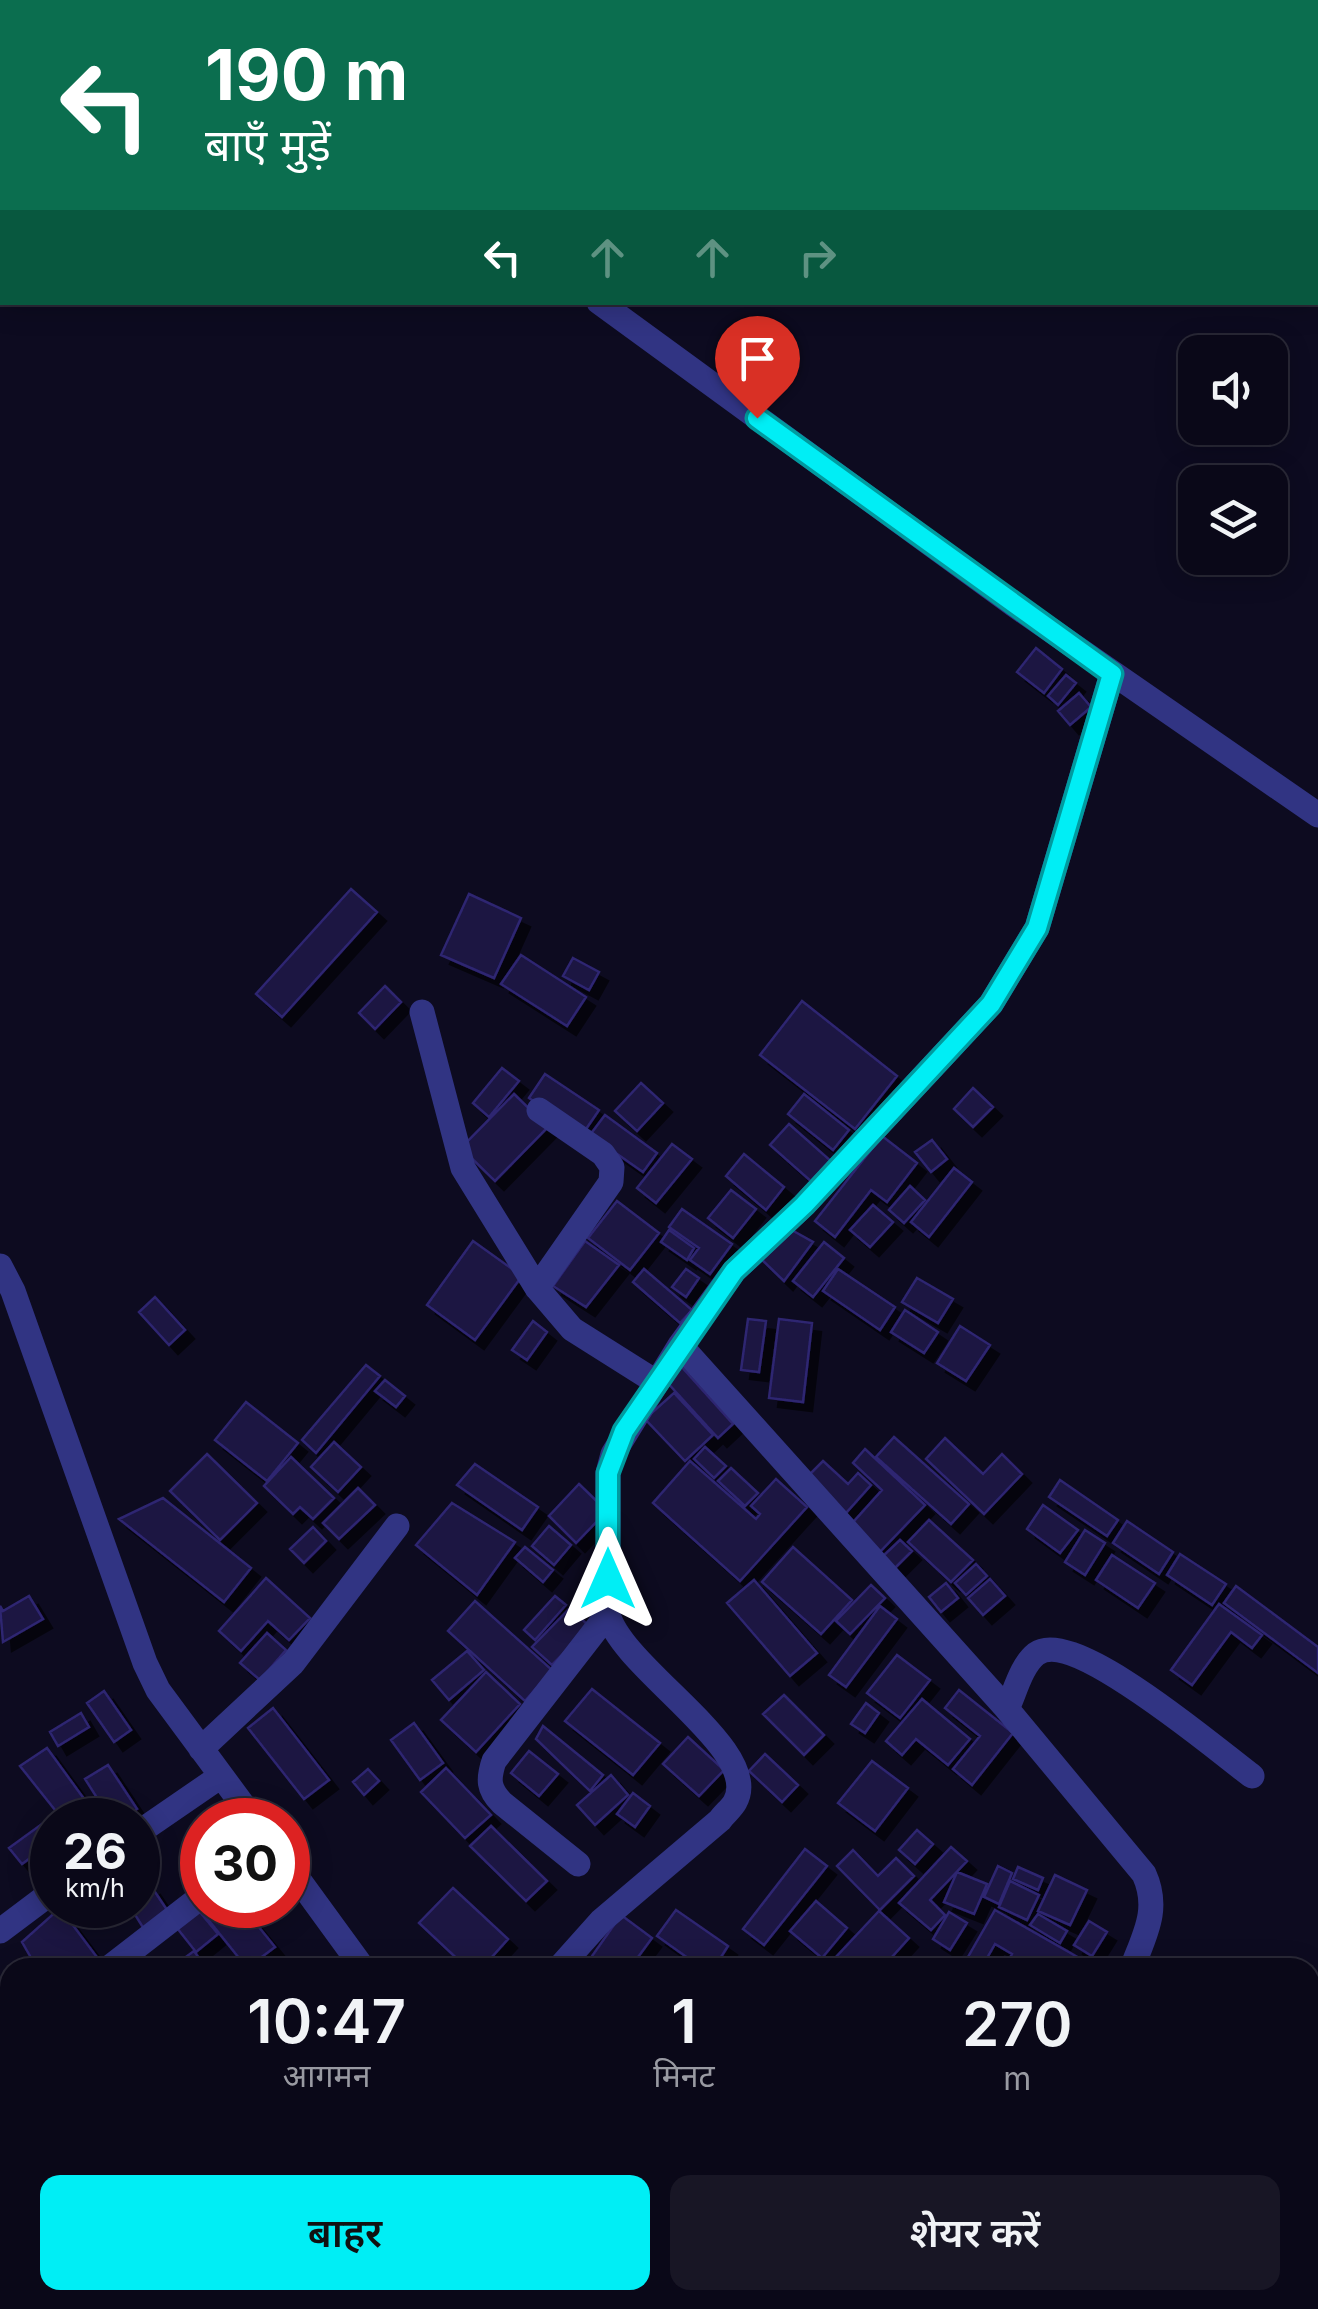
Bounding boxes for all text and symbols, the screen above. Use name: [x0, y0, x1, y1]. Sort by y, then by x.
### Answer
text: 190 m: [205, 32, 408, 117]
icon: left: [40, 40, 170, 170]
text: बाएँ मुड़ें: [205, 117, 331, 172]
icon: left: [475, 230, 530, 285]
icon: ahead: [580, 230, 635, 285]
icon: ahead: [685, 230, 740, 285]
icon: right: [790, 230, 845, 285]
pin: [715, 316, 800, 419]
icon: arrive: [730, 331, 785, 386]
map controls: [1178, 335, 1288, 575]
button: sound: [1178, 335, 1288, 445]
button: layers: [1178, 465, 1288, 575]
position arrow: [556, 1527, 660, 1631]
speed limit sign: 30: [180, 1798, 310, 1928]
text: 26: [63, 1821, 127, 1881]
text: km/h: [65, 1873, 125, 1903]
text: 10:47: [247, 1985, 406, 2057]
text: 1: [671, 1985, 697, 2057]
text: 270: [962, 1988, 1073, 2060]
text: आगमन: [283, 2056, 370, 2095]
text: मिनट: [653, 2056, 715, 2095]
text: m: [1003, 2059, 1031, 2098]
button: बाहर: [40, 2175, 650, 2290]
button: शेयर करें: [670, 2175, 1280, 2290]

